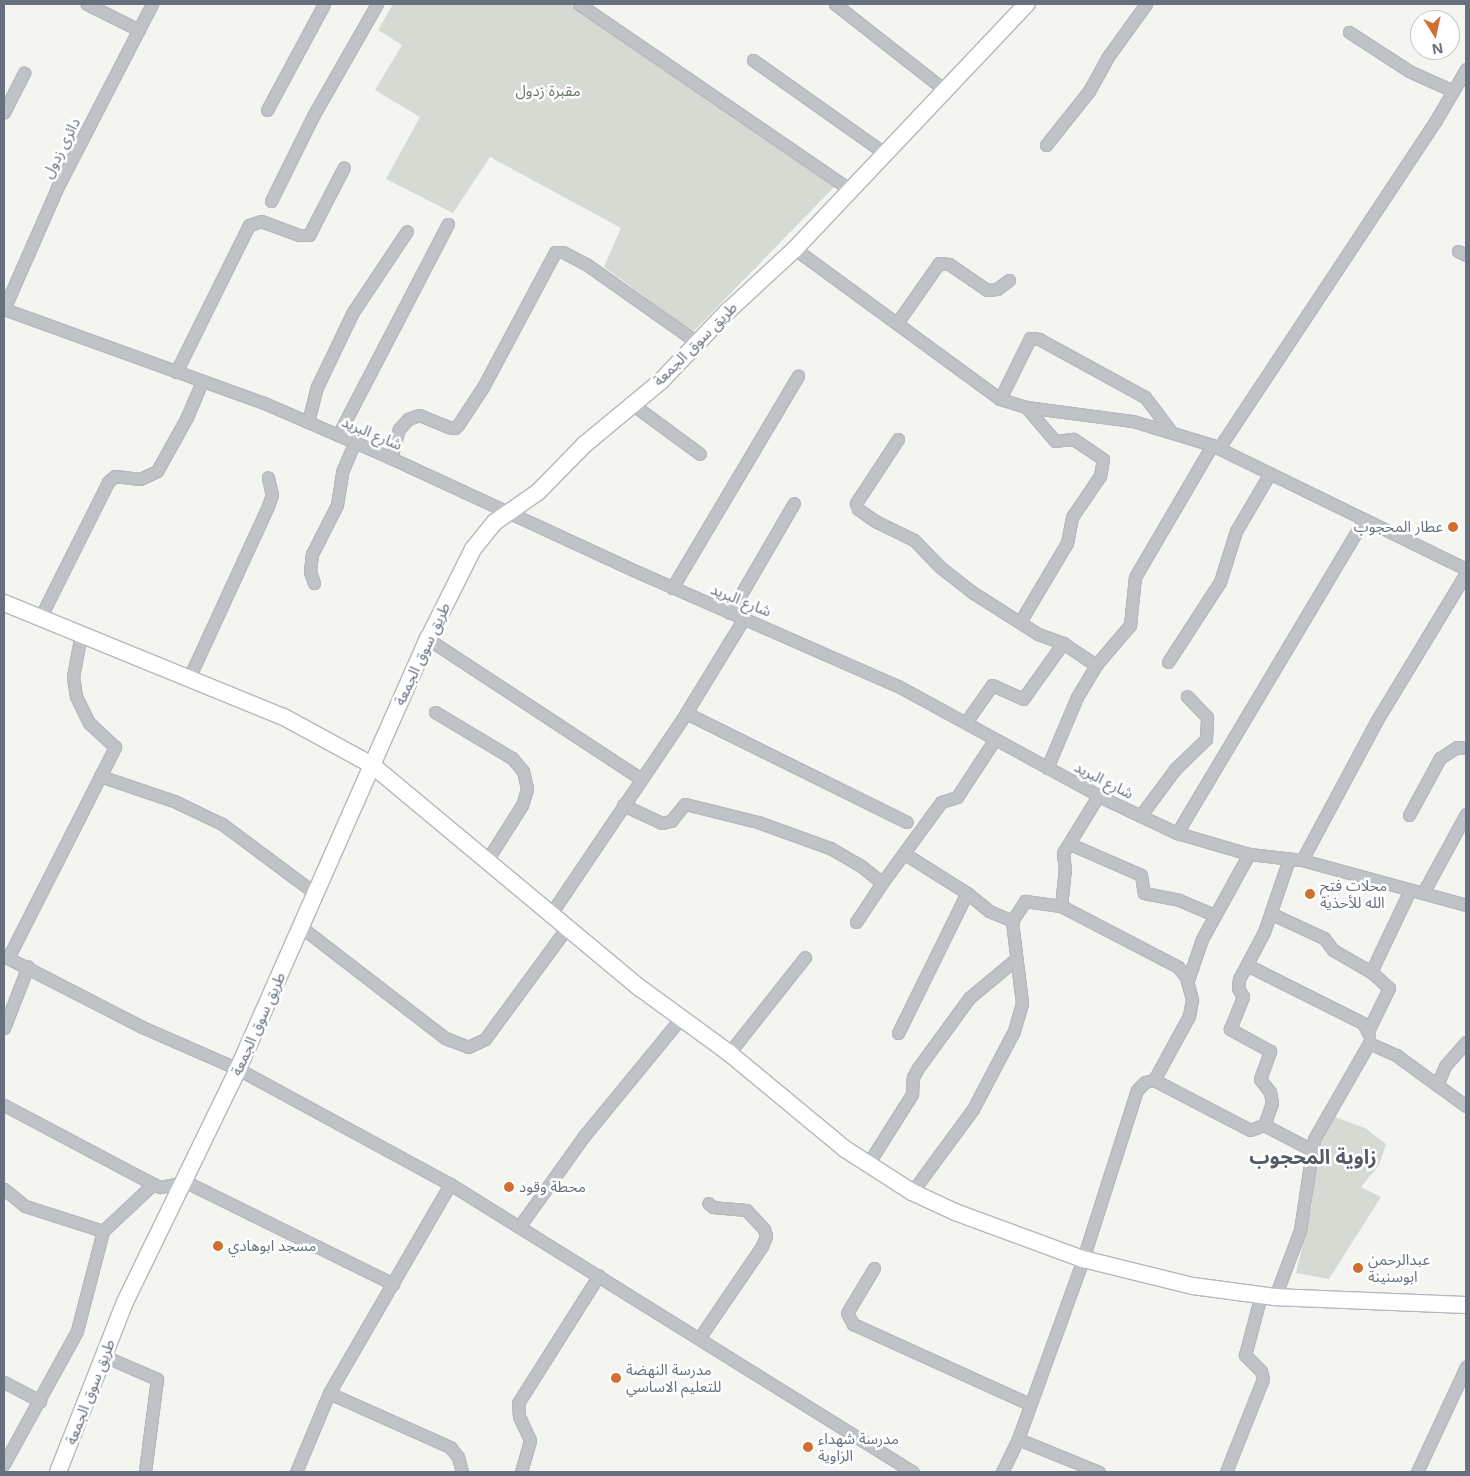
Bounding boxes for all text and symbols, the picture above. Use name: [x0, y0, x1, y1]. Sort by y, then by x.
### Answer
north arrow: [1410, 10, 1460, 60]
text: N: [1430, 39, 1445, 60]
park label: مقبرة زدول: [515, 82, 581, 100]
street label: دائرى زدول: [38, 115, 84, 181]
street label: طريق سوق الجمعة: [649, 298, 741, 390]
street label: شارع البريد: [339, 412, 405, 454]
place label: عطار المحجوب: [1354, 518, 1443, 536]
marker: عطار المحجوب: [1447, 521, 1459, 533]
street label: شارع البريد: [708, 580, 774, 620]
street label: طريق سوق الجمعة: [390, 600, 454, 708]
street label: شارع البريد: [1072, 758, 1136, 802]
place label: محلات فتح الله للأحذية: [1320, 876, 1387, 911]
marker: محلات فتح الله للأحذية: [1304, 888, 1316, 900]
street label: طريق سوق الجمعة: [227, 970, 289, 1078]
district label: زاوية المحجوب: [1249, 1144, 1377, 1168]
place label: محطة وقود: [519, 1178, 586, 1196]
marker: محطة وقود: [503, 1181, 515, 1193]
place label: مسجد ابوهادي: [228, 1237, 316, 1255]
marker: مسجد ابوهادي: [212, 1240, 224, 1252]
place label: عبدالرحمن ابوسنينة: [1368, 1250, 1430, 1285]
marker: عبدالرحمن ابوسنينة: [1352, 1262, 1364, 1274]
street label: طريق سوق الجمعة: [62, 1337, 118, 1447]
place label: مدرسة النهضة للتعليم الاساسي: [626, 1360, 721, 1395]
marker: مدرسة النهضة للتعليم الاساسي: [610, 1372, 622, 1384]
place label: مدرسة شهداء الزاوية: [818, 1429, 899, 1464]
marker: مدرسة شهداء الزاوية: [802, 1441, 814, 1453]

